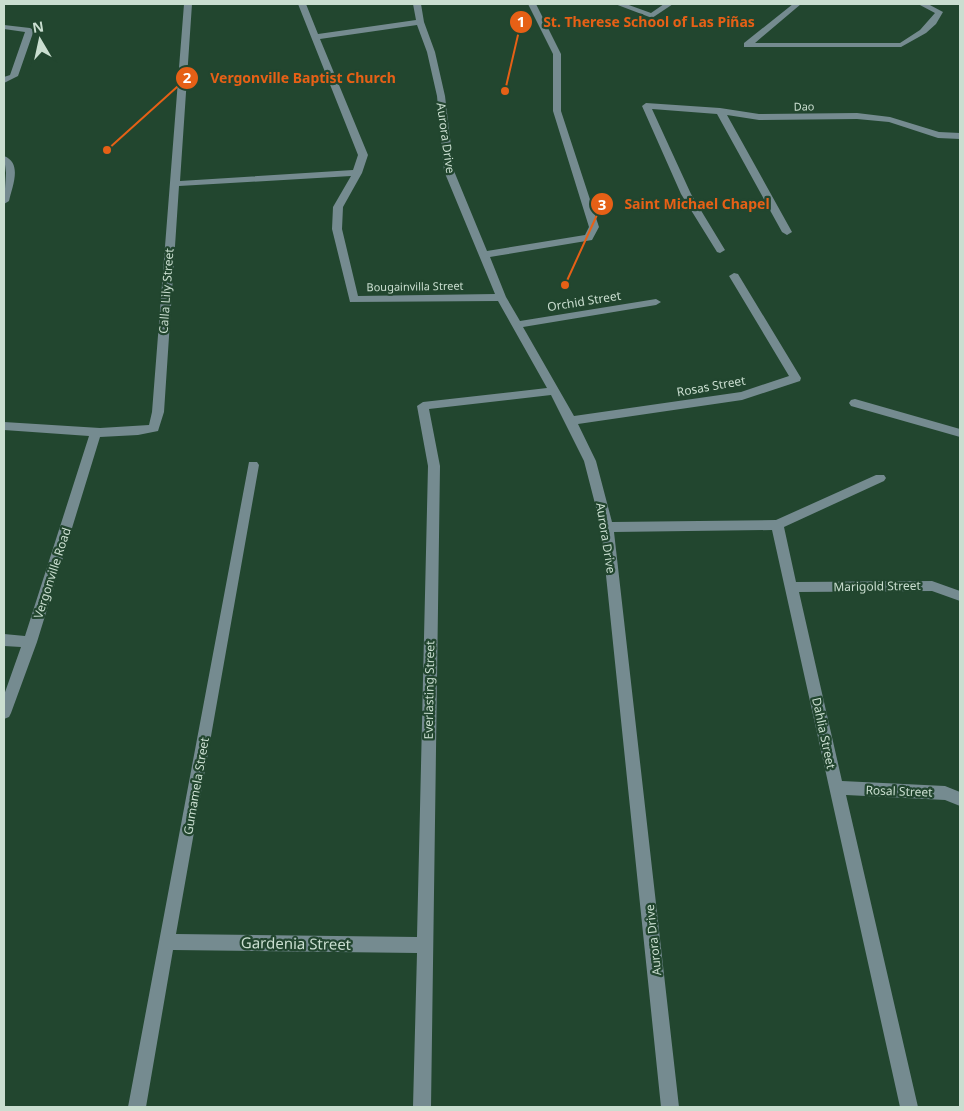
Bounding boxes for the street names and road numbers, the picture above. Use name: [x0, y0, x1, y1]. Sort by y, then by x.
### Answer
street label: Dao: [793, 98, 815, 114]
street label: Aurora Drive: [433, 102, 459, 175]
street label: Calla Lily Street: [155, 247, 178, 334]
street label: Bougainvilla Street: [366, 278, 464, 294]
street label: Orchid Street: [546, 287, 623, 315]
street label: Rosas Street: [675, 371, 747, 400]
street label: Aurora Drive: [592, 501, 620, 575]
street label: Vergonville Road: [29, 525, 75, 621]
street label: Marigold Street: [833, 577, 922, 595]
street label: Everlasting Street: [420, 640, 438, 740]
street label: Dahlia Street: [808, 696, 840, 771]
street label: Gumamela Street: [179, 735, 213, 836]
street label: Rosal Street: [865, 781, 933, 801]
street label: Aurora Drive: [641, 903, 665, 976]
street label: Gardenia Street: [241, 932, 352, 954]

